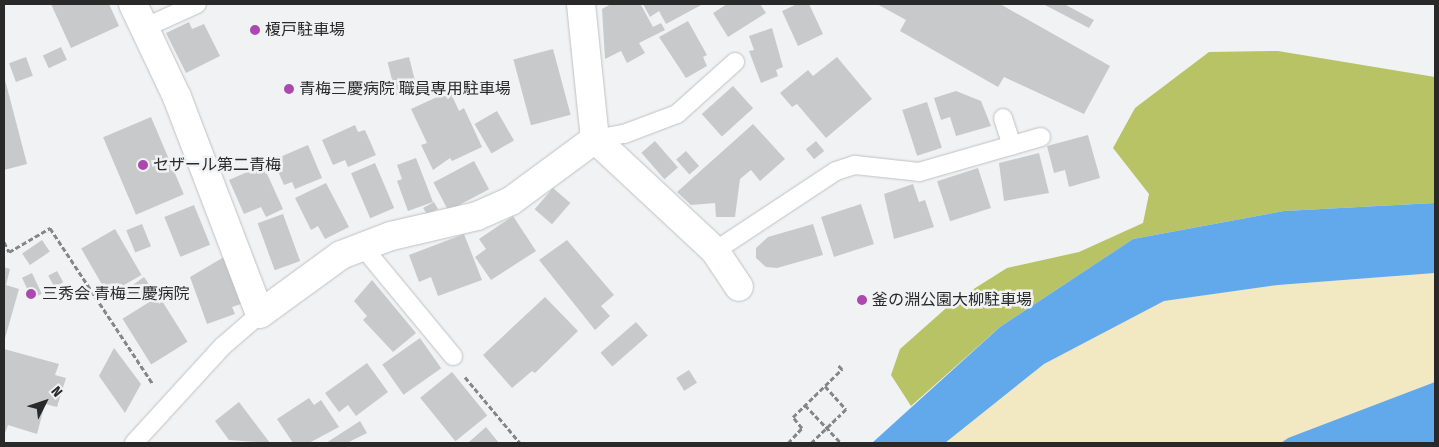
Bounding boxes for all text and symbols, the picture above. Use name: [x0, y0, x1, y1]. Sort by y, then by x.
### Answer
place label: 榎戸駐車場: [265, 20, 345, 40]
marker: 榎戸駐車場: [249, 24, 261, 36]
place label: 青梅三慶病院 職員専用駐車場: [299, 79, 511, 99]
marker: 青梅三慶病院 職員専用駐車場: [283, 83, 295, 95]
place label: セザール第二青梅: [153, 155, 281, 175]
marker: セザール第二青梅: [137, 159, 149, 171]
place label: 三秀会 青梅三慶病院: [42, 284, 190, 304]
marker: 三秀会 青梅三慶病院: [24, 287, 38, 301]
place label: 釜の淵公園大柳駐車場: [872, 290, 1032, 310]
marker: 釜の淵公園大柳駐車場: [856, 294, 868, 306]
north arrow: [20, 377, 70, 427]
text: N: [48, 383, 66, 401]

